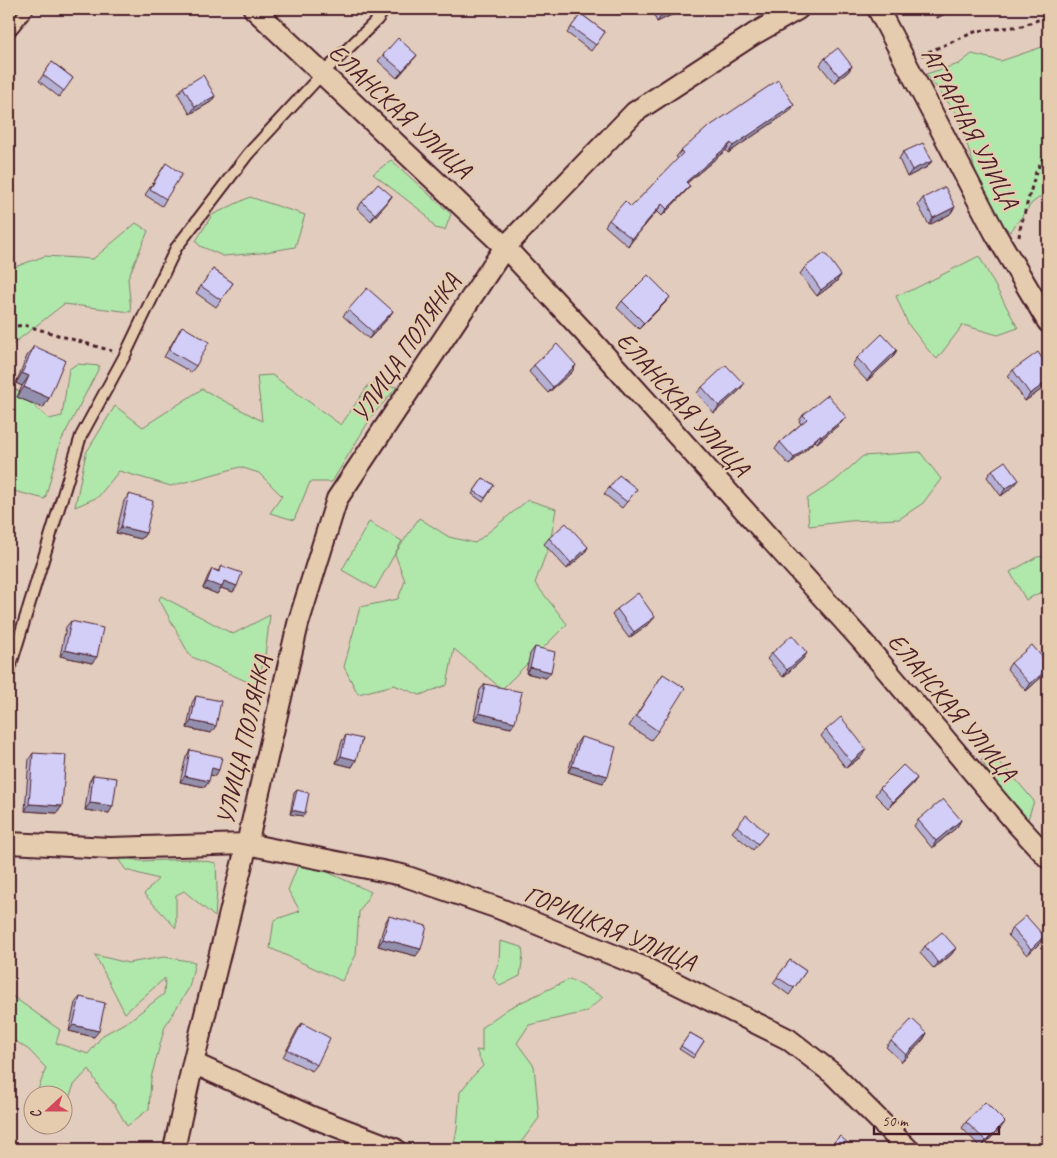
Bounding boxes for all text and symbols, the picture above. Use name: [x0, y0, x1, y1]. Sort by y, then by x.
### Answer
street label: ЕЛАНСКАЯ УЛИЦА: [322, 37, 479, 186]
street label: АГРАРНАЯ УЛИЦА: [914, 42, 1027, 215]
street label: УЛИЦА ПОЛЯНКА: [344, 267, 468, 429]
street label: ЕЛАНСКАЯ УЛИЦА: [610, 325, 757, 484]
street label: ЕЛАНСКАЯ УЛИЦА: [881, 626, 1024, 789]
street label: УЛИЦА ПОЛЯНКА: [209, 652, 279, 828]
street label: ГОРИЦКАЯ УЛИЦА: [520, 878, 702, 979]
north arrow: [22, 1086, 72, 1136]
scale bar: [874, 1103, 1000, 1135]
text: С: [26, 1106, 45, 1121]
text: 50 m: [882, 1112, 909, 1131]

